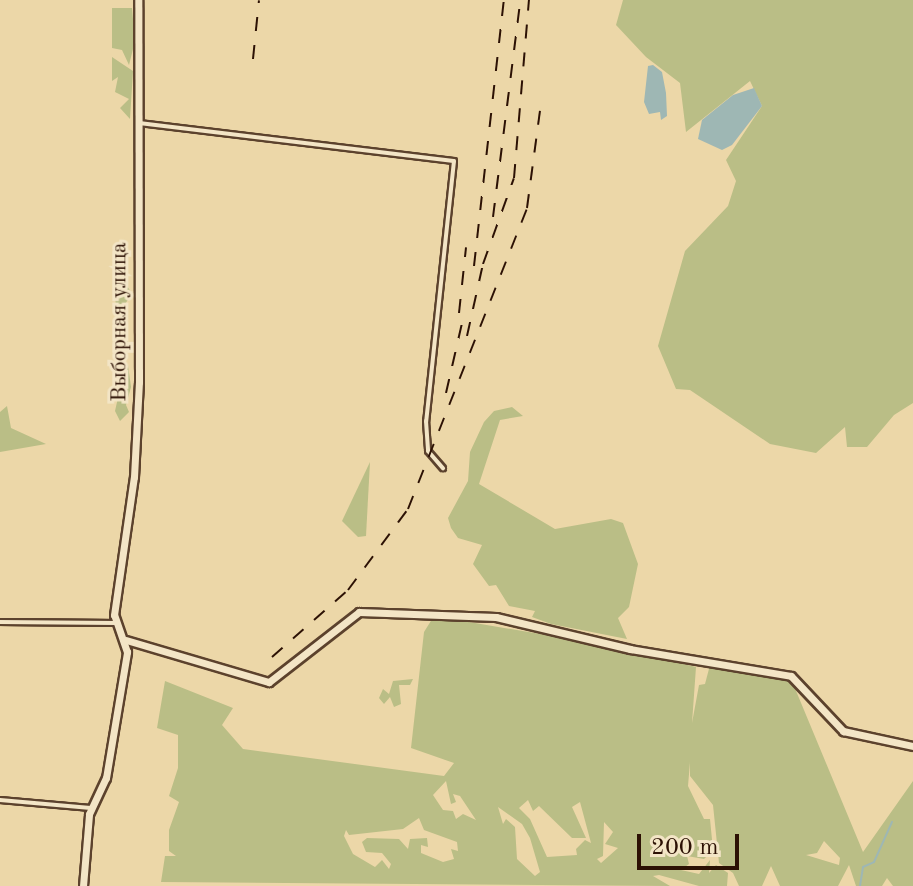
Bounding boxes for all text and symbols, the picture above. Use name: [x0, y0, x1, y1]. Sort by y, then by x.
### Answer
street label: Выборная улица: [107, 242, 133, 402]
scale bar: [641, 818, 743, 868]
text: 200 m: [651, 836, 719, 860]

